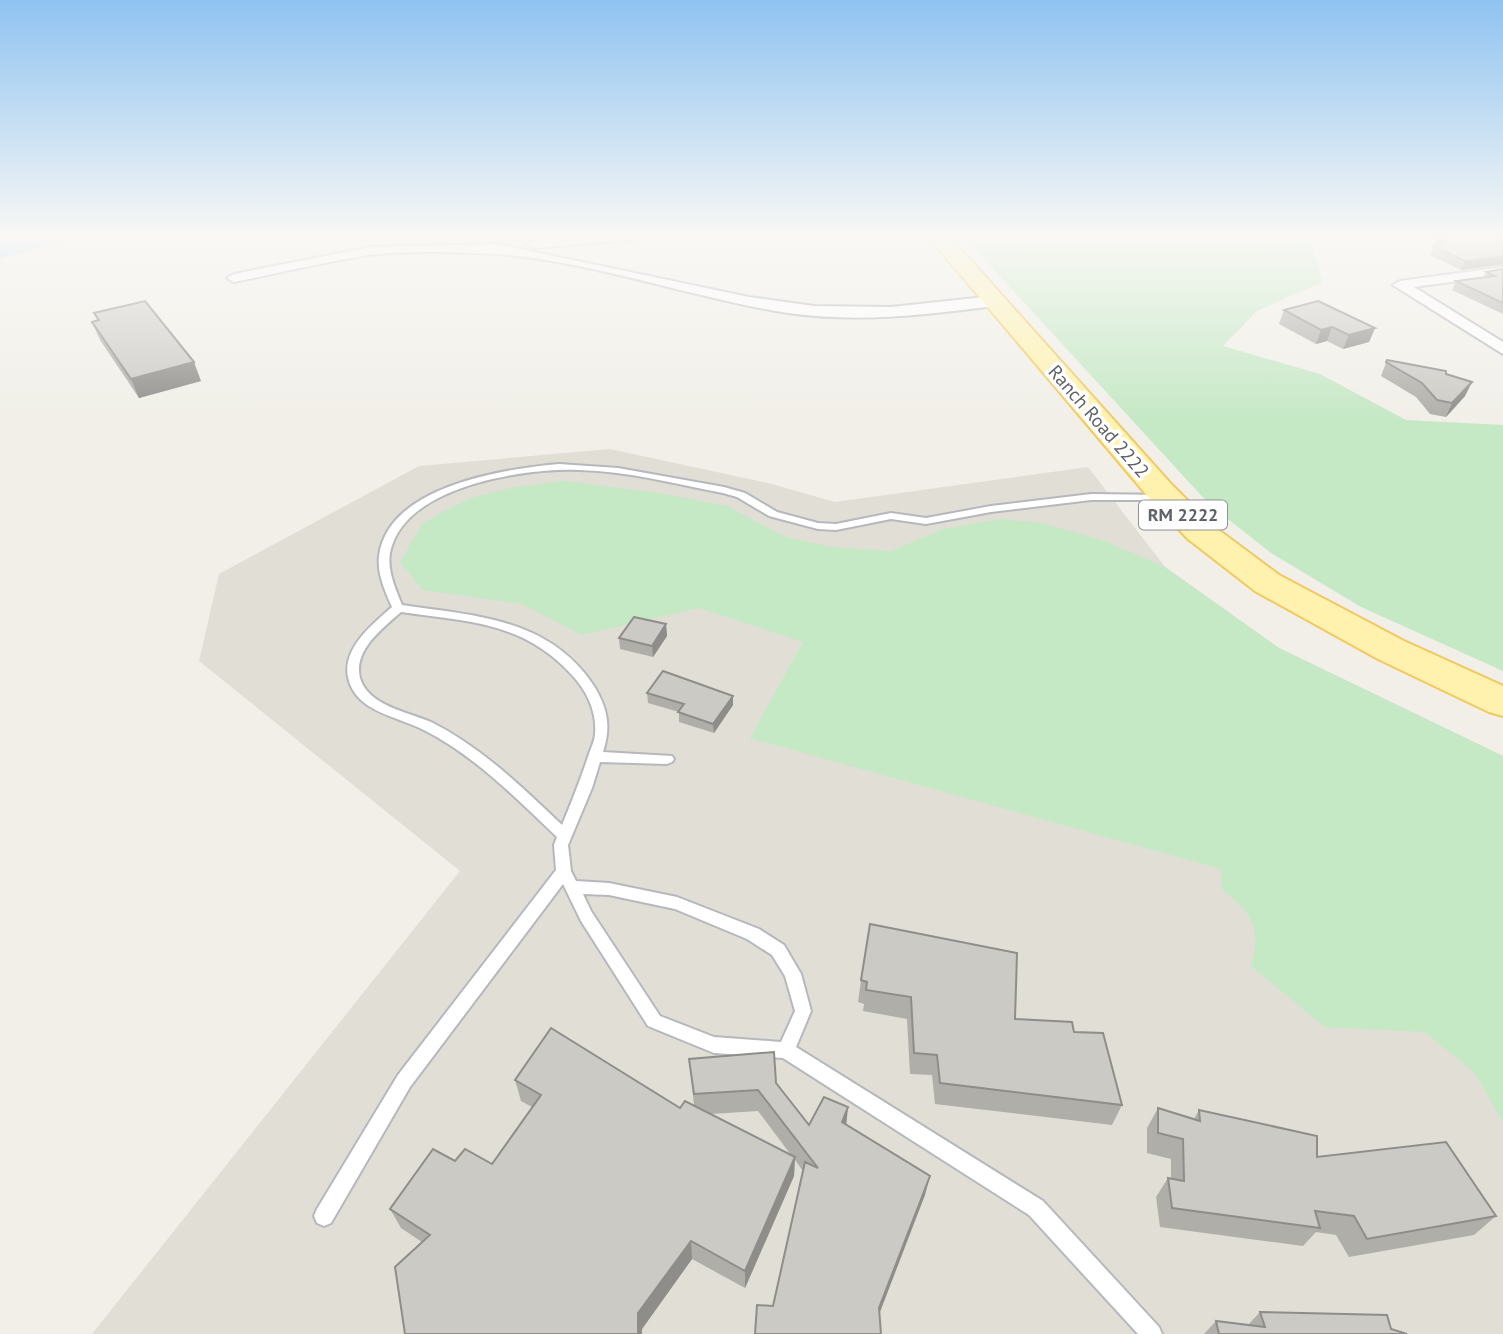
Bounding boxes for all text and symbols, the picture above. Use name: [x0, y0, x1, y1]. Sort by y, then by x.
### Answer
street label: Ranch Road 2222: [1043, 360, 1155, 482]
road number: RM 2222: [1139, 500, 1227, 530]

